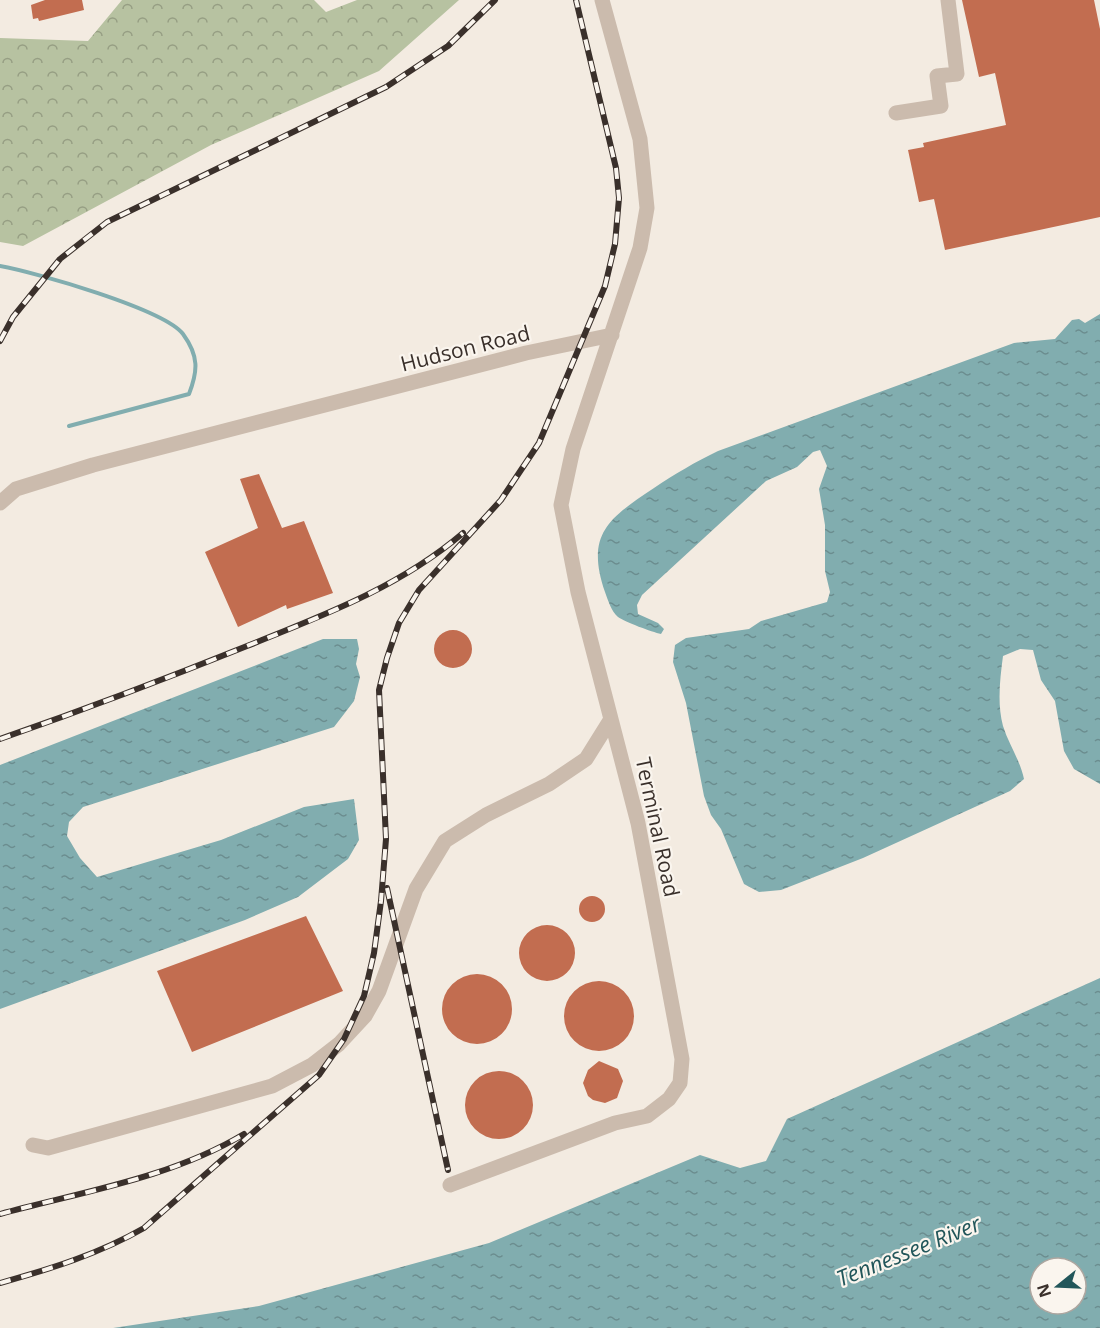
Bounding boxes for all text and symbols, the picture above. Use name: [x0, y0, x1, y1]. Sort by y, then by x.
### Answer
street label: Hudson Road: [397, 318, 533, 378]
street label: Terminal Road: [630, 755, 686, 899]
water label: Tennessee River: [832, 1207, 986, 1293]
north arrow: [1028, 1256, 1088, 1316]
text: N: [1031, 1281, 1056, 1300]

